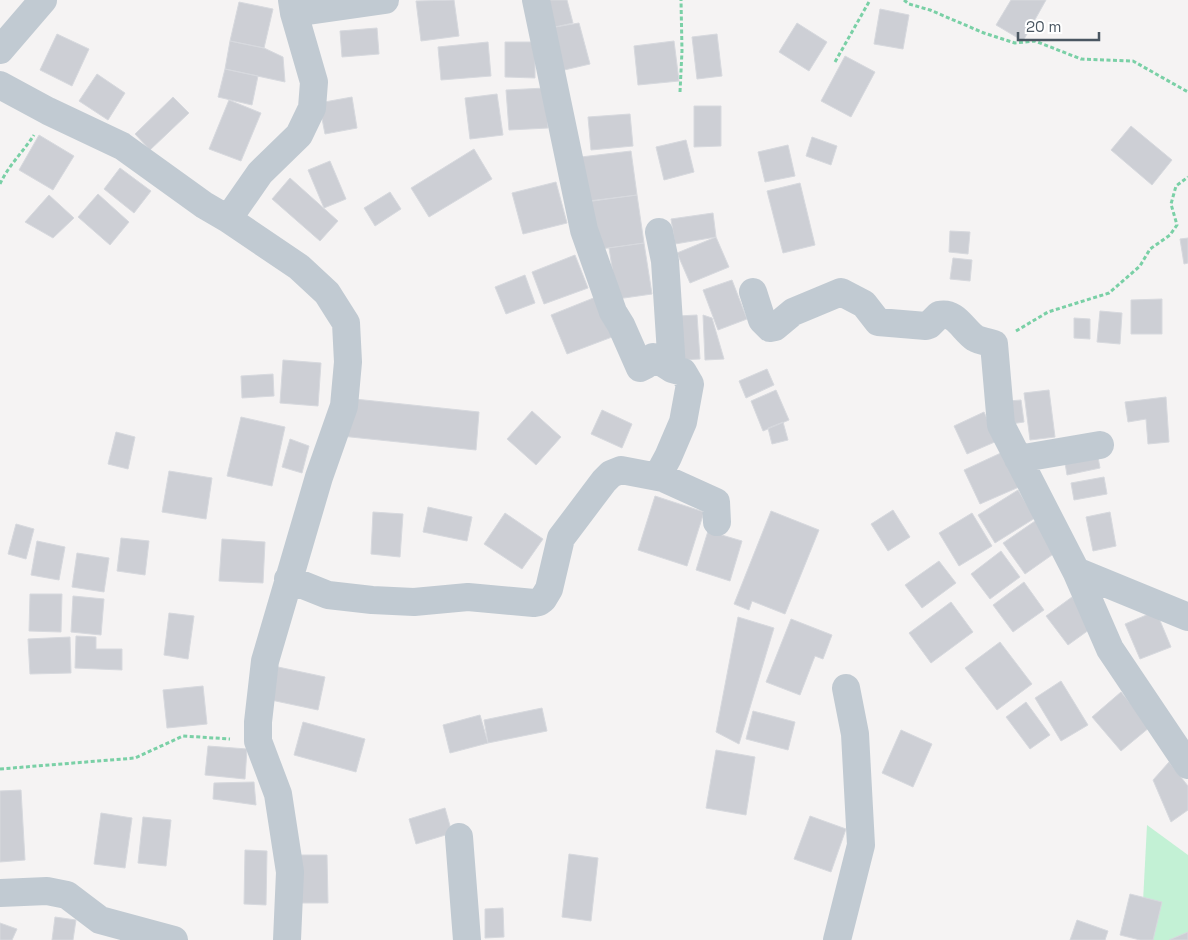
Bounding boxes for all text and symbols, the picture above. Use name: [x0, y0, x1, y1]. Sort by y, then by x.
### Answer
scale bar: [1018, 10, 1099, 42]
text: 20 m: [1026, 17, 1061, 36]

